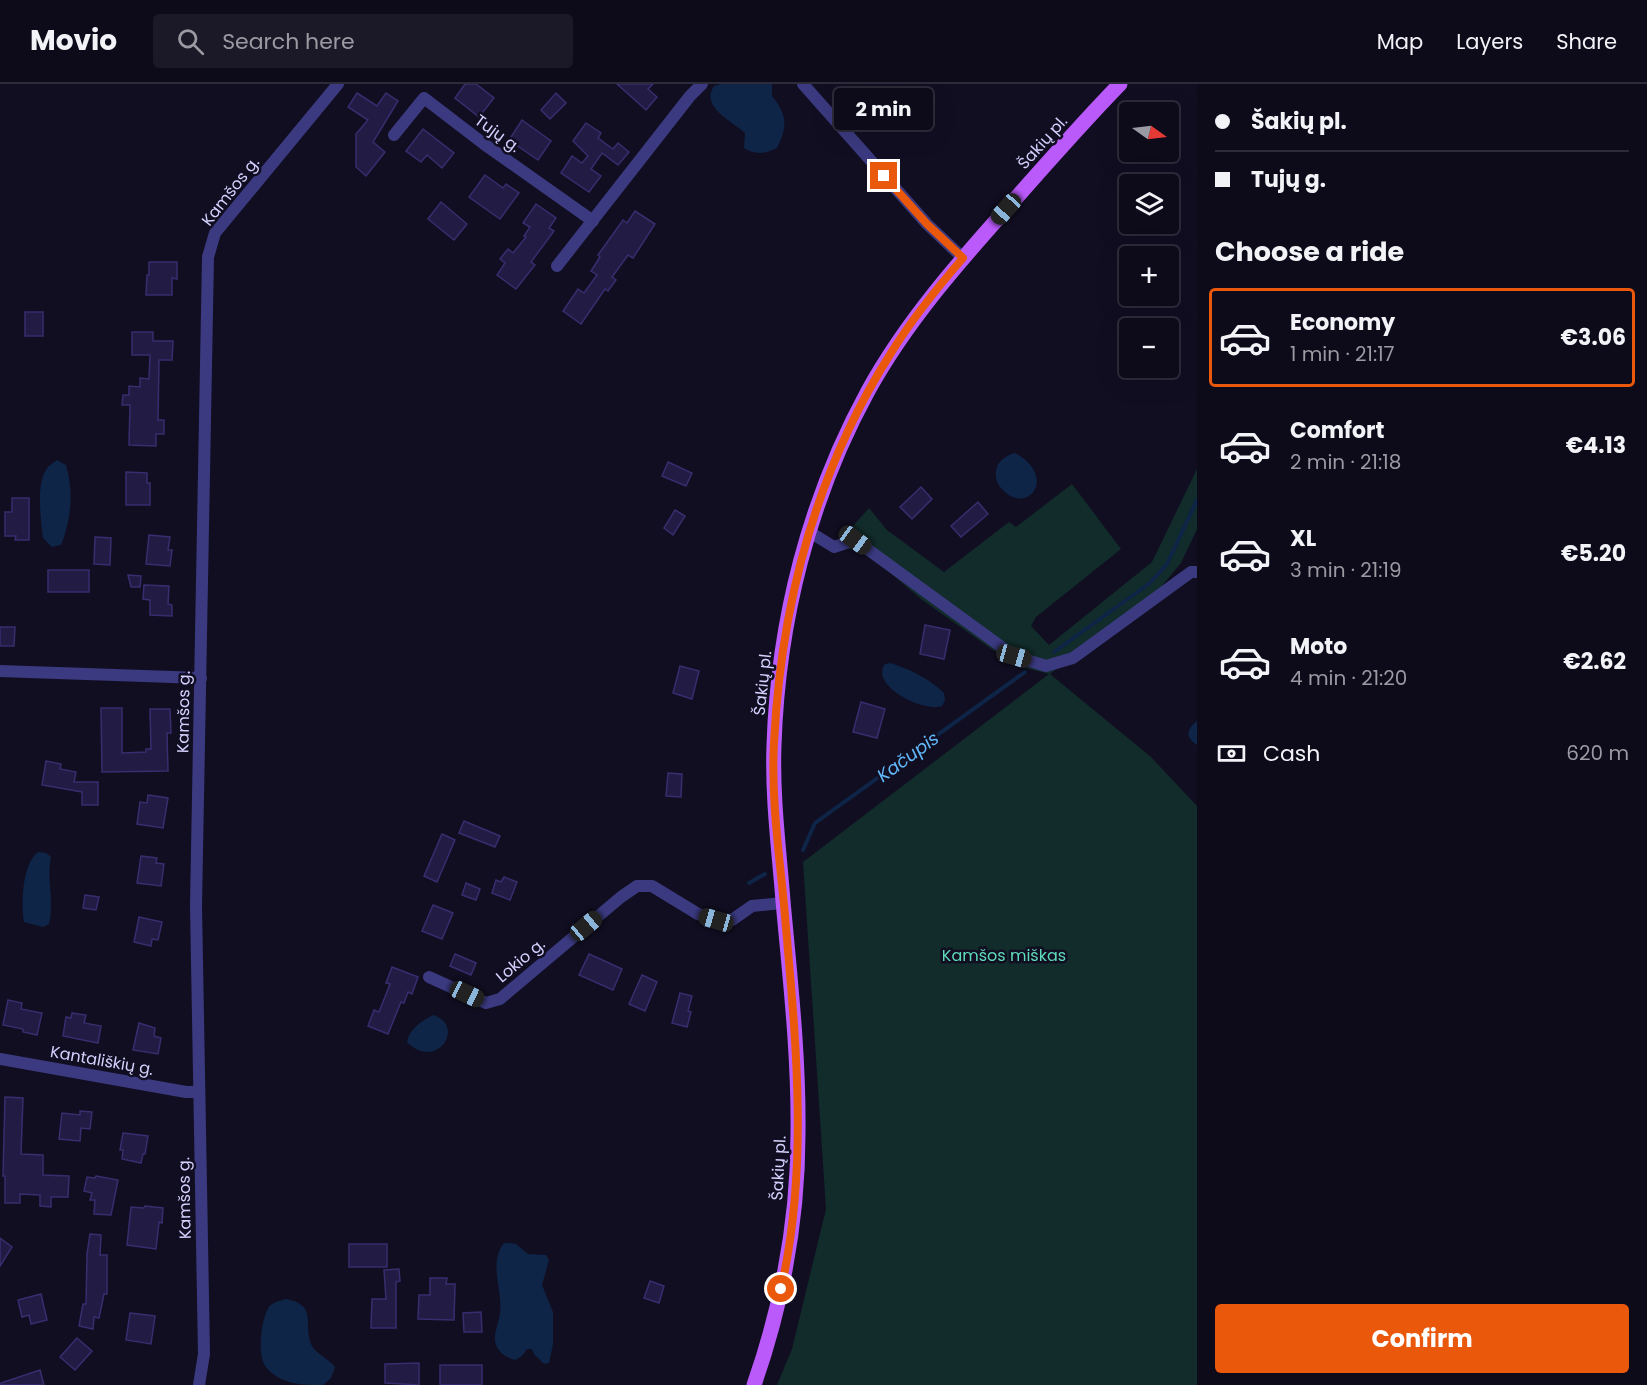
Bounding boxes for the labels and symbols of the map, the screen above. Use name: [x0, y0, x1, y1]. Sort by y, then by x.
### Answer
callout: 2 min: [834, 89, 934, 131]
north arrow: [1119, 102, 1179, 162]
street label: Tujų g.: [470, 109, 525, 158]
street label: Šakių pl.: [1012, 110, 1073, 174]
street label: Kamšos g.: [196, 152, 265, 231]
route end: [870, 162, 897, 189]
car: [987, 190, 1025, 228]
car: [835, 522, 875, 558]
car: [994, 642, 1034, 670]
street label: Šakių pl.: [748, 650, 777, 717]
street label: Kamšos g.: [171, 671, 196, 753]
water label: Kačupis: [871, 726, 944, 788]
car: [696, 906, 736, 934]
car: [566, 908, 606, 944]
street label: Lokio g.: [491, 933, 550, 988]
park label: Kamšos miškas: [942, 944, 1066, 967]
car: [447, 978, 487, 1010]
street label: Kantališkių g.: [49, 1040, 155, 1081]
street label: Šakių pl.: [765, 1135, 792, 1201]
street label: Kamšos g.: [172, 1157, 197, 1239]
route start: [767, 1275, 794, 1302]

